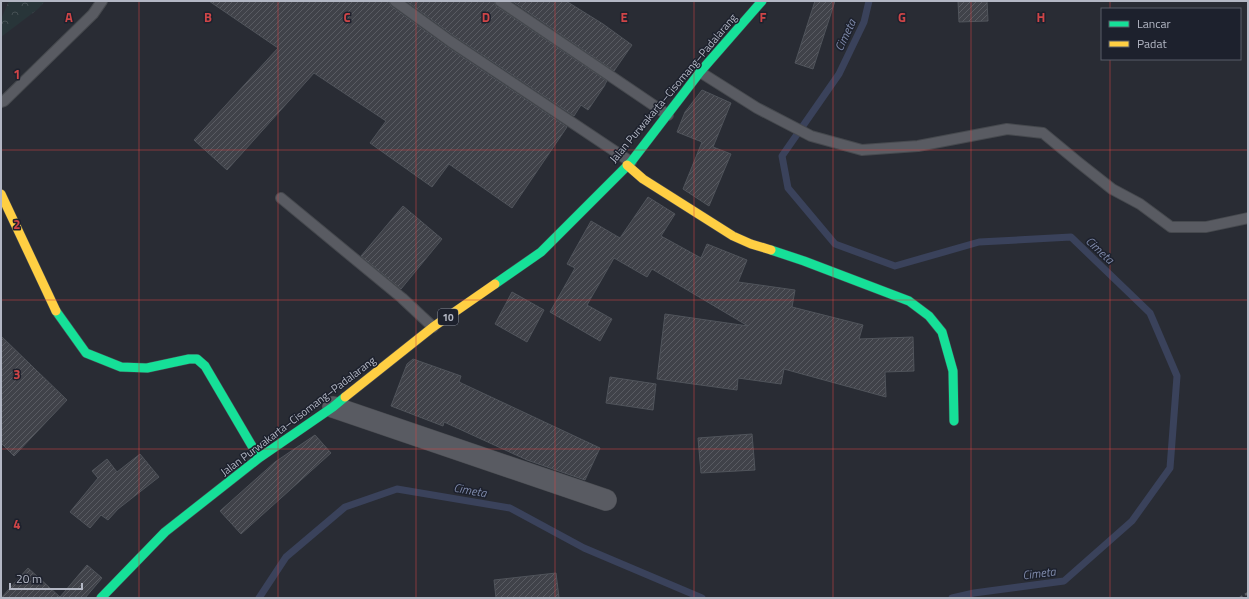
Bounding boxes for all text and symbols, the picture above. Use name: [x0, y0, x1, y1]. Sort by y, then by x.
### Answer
text: A: [65, 7, 73, 27]
text: B: [204, 7, 212, 27]
text: C: [343, 7, 351, 27]
text: D: [482, 7, 490, 27]
text: E: [620, 7, 628, 27]
text: F: [760, 7, 767, 27]
text: G: [898, 7, 906, 27]
text: H: [1037, 7, 1045, 27]
legend: [1101, 8, 1241, 60]
street label: Jalan Purwakarta–Cisomang–Padalarang: [606, 10, 741, 166]
text: Lancar: [1137, 14, 1171, 33]
water label: Cimeta: [829, 15, 861, 54]
text: Padat: [1137, 34, 1167, 53]
text: 1: [13, 64, 21, 84]
text: 2: [13, 214, 21, 234]
water label: Cimeta: [1081, 232, 1119, 269]
road number: 10: [438, 309, 458, 325]
street label: Jalan Purwakarta–Cisomang–Padalarang: [217, 352, 379, 480]
text: 3: [13, 364, 21, 384]
water label: Cimeta: [452, 478, 489, 502]
text: 4: [13, 514, 21, 534]
water label: Cimeta: [1021, 561, 1058, 584]
scale bar: [10, 565, 82, 591]
text: 20 m: [16, 569, 42, 588]

